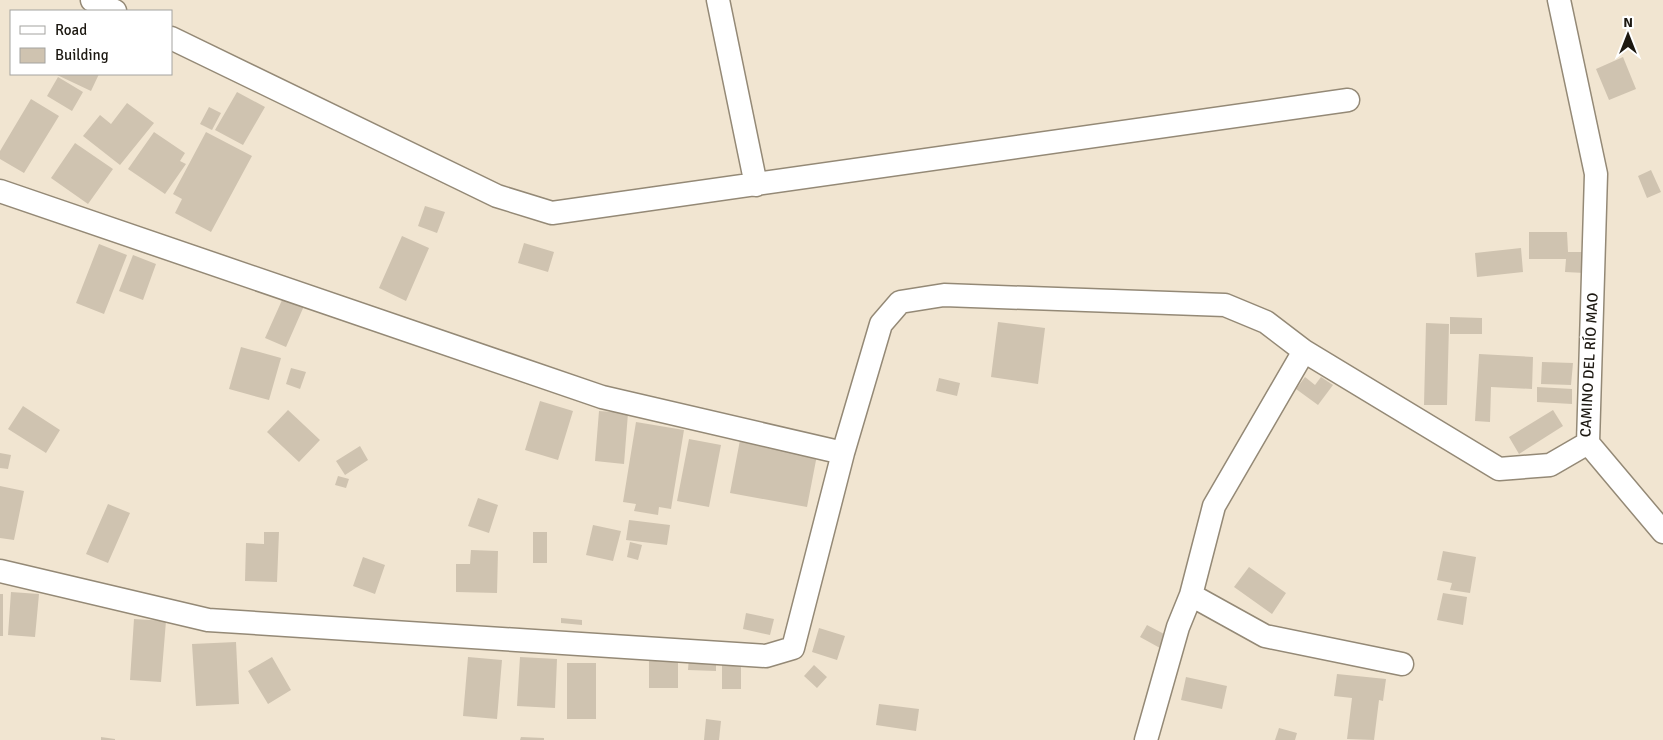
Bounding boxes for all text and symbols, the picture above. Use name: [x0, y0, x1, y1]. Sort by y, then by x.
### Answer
legend: [10, 10, 172, 75]
north arrow: [1603, 10, 1653, 60]
text: N: [1623, 14, 1633, 31]
text: Road: [55, 21, 87, 39]
text: Building: [55, 46, 109, 64]
street label: CAMINO DEL RÍO MAO: [1575, 292, 1602, 438]

